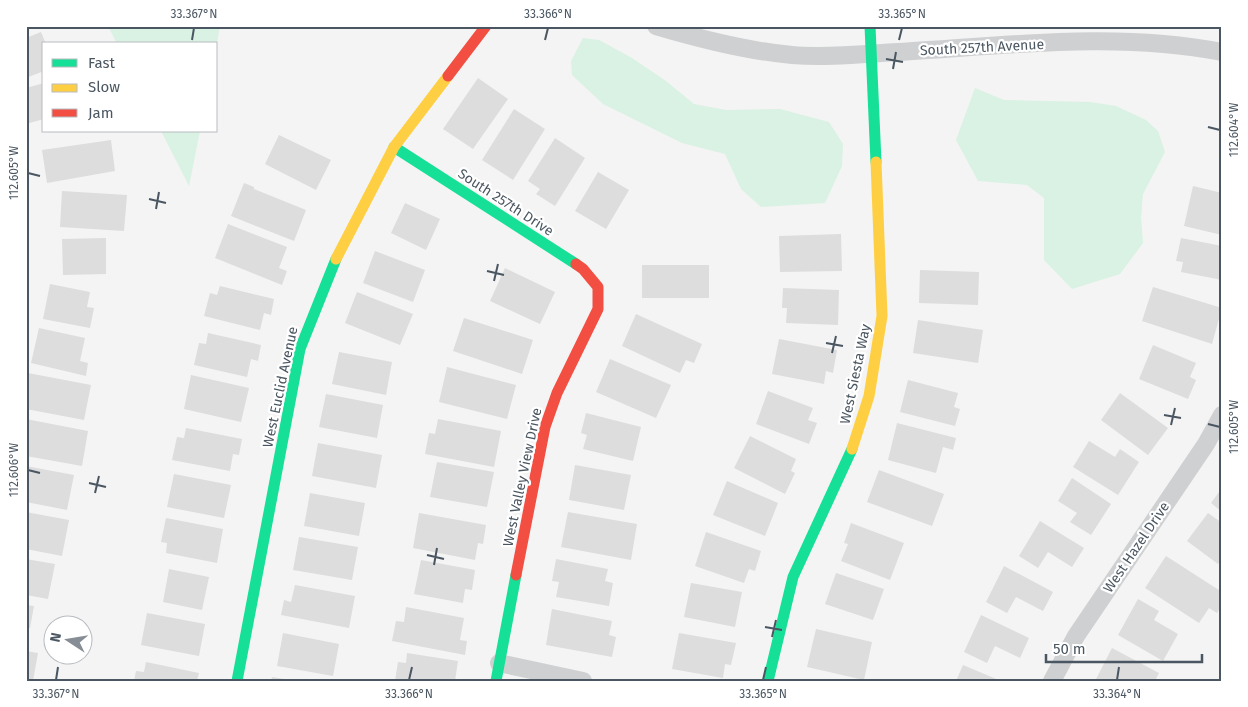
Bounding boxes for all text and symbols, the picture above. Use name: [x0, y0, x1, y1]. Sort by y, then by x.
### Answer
text: 33.367°N: [171, 7, 217, 21]
text: 33.366°N: [524, 7, 572, 21]
text: 33.365°N: [878, 7, 926, 21]
street label: South 257th Avenue: [920, 36, 1044, 59]
legend: [42, 42, 218, 132]
text: Fast: [88, 54, 115, 72]
text: Slow: [88, 78, 120, 96]
text: 112.604°W: [1227, 103, 1241, 157]
text: Jam: [88, 104, 114, 122]
text: 112.605°W: [7, 146, 21, 200]
street label: South 257th Drive: [455, 165, 557, 240]
street label: West Siesta Way: [837, 322, 874, 426]
street label: West Euclid Avenue: [259, 325, 302, 449]
text: 112.605°W: [1227, 400, 1241, 454]
street label: West Valley View Drive: [499, 406, 545, 548]
text: 112.606°W: [7, 443, 21, 497]
street label: West Hazel Drive: [1100, 499, 1173, 596]
north arrow: [42, 614, 92, 664]
text: N: [46, 631, 65, 644]
scale bar: [1046, 632, 1202, 664]
text: 50 m: [1053, 640, 1086, 658]
text: 33.367°N: [33, 687, 79, 701]
text: 33.366°N: [385, 687, 433, 701]
text: 33.365°N: [739, 687, 787, 701]
text: 33.364°N: [1093, 687, 1141, 701]

